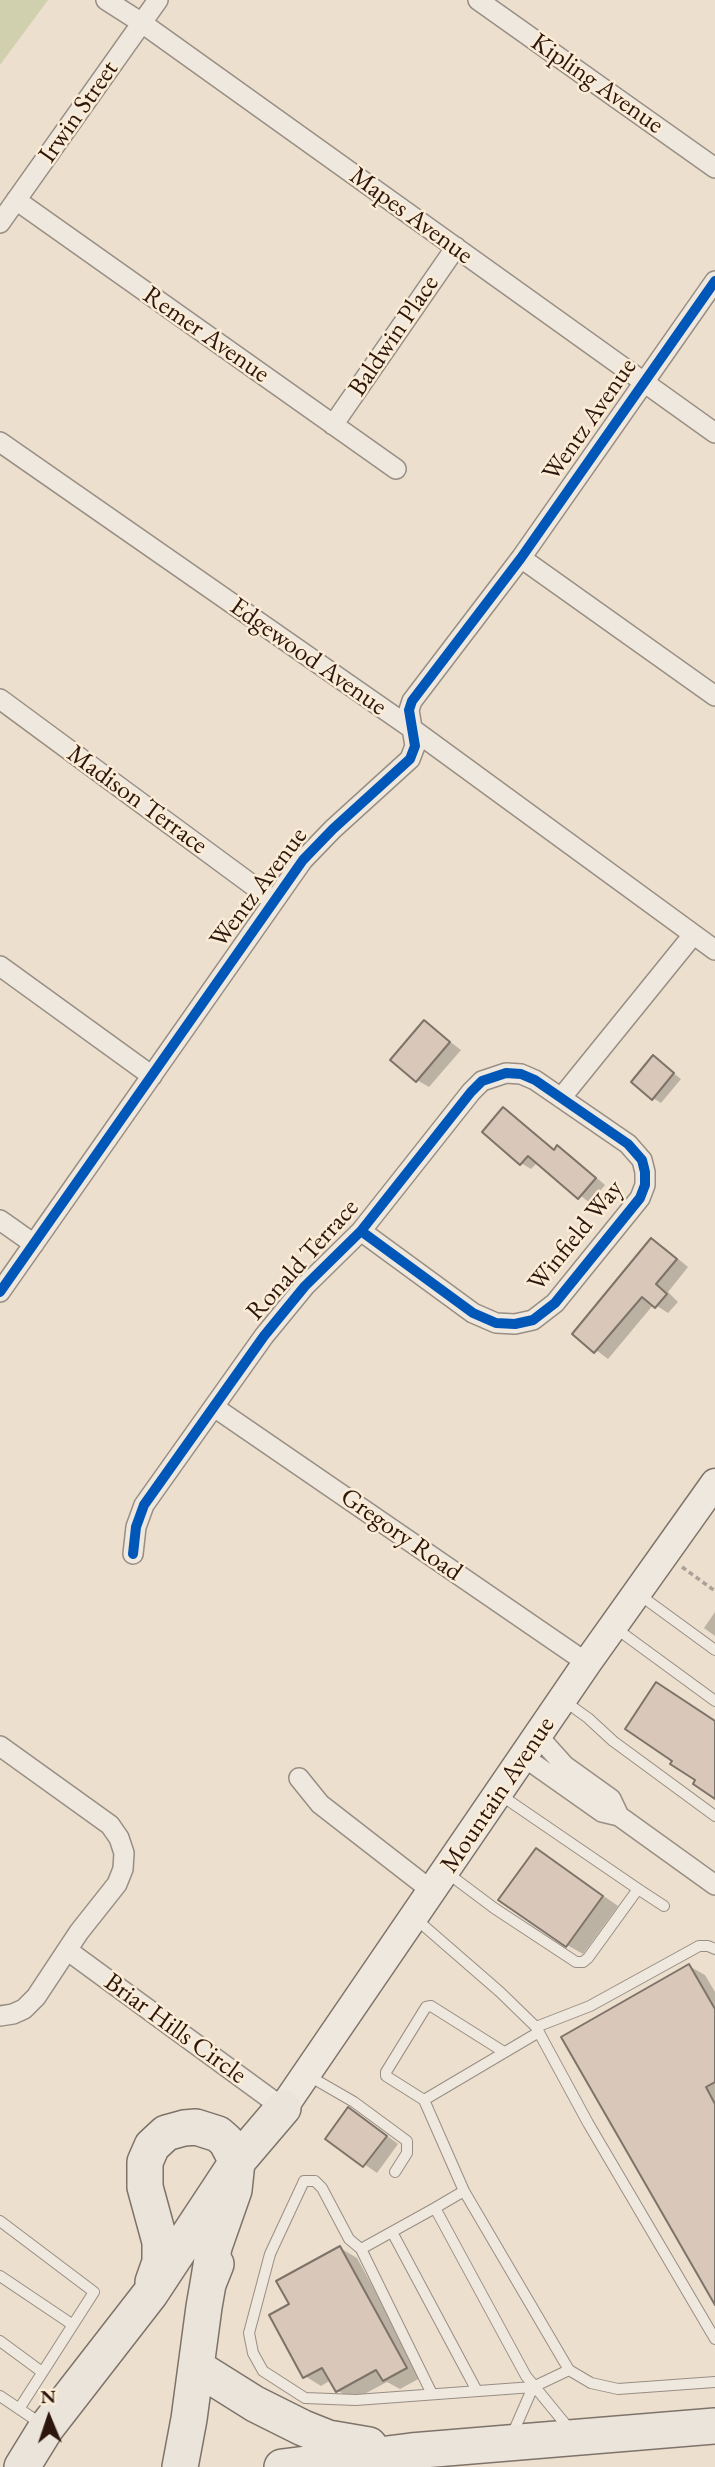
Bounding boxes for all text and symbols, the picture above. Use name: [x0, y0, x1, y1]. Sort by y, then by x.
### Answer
street label: Kipling Avenue: [525, 27, 669, 141]
street label: Irwin Street: [32, 55, 126, 169]
street label: Mapes Avenue: [343, 161, 479, 271]
street label: Baldwin Place: [342, 270, 446, 402]
street label: Remer Avenue: [137, 280, 275, 390]
street label: Wentz Avenue: [536, 353, 644, 487]
street label: Edgewood Avenue: [223, 591, 393, 723]
street label: Madison Terrace: [61, 739, 213, 861]
street label: Wentz Avenue: [204, 822, 314, 954]
street label: Winfield Way: [522, 1174, 630, 1298]
street label: Ronald Terrace: [240, 1193, 366, 1327]
street label: Gregory Road: [334, 1482, 468, 1588]
street label: Mountain Avenue: [434, 1711, 562, 1879]
street label: Briar Hills Circle: [98, 1967, 252, 2091]
north arrow: [14, 2383, 84, 2453]
text: N: [40, 2384, 56, 2409]

